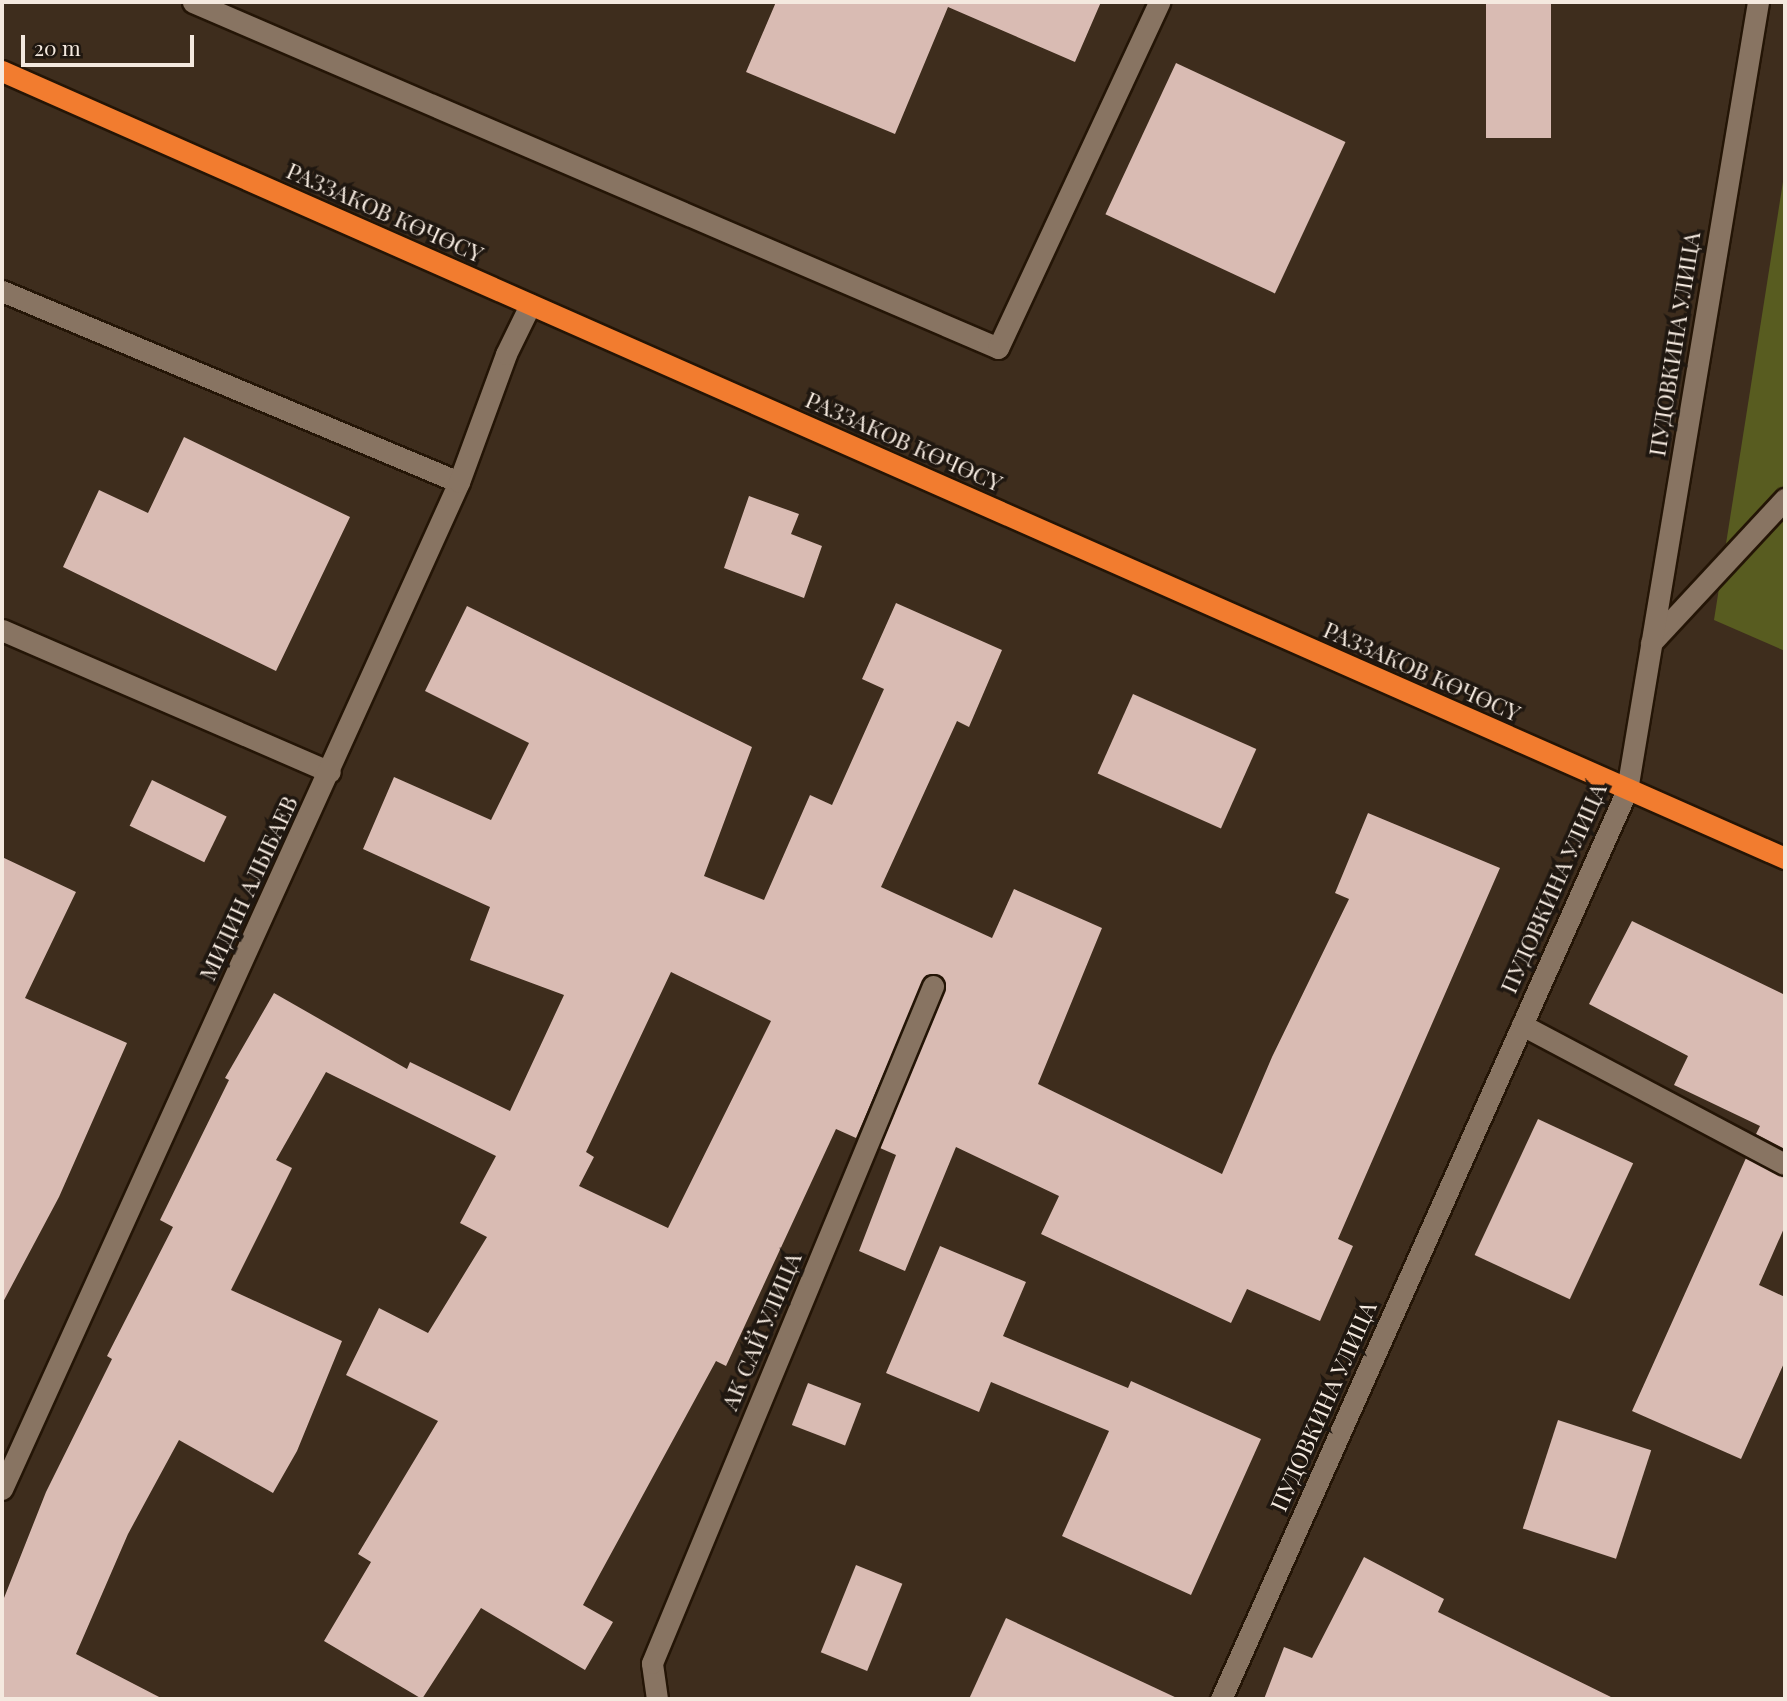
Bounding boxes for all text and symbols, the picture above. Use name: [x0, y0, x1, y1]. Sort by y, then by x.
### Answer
scale bar: [24, 21, 198, 65]
text: 20 m: [34, 33, 81, 61]
street label: РАЗЗАКОВ КӨЧӨСҮ: [282, 156, 488, 268]
street label: ПУДОВКИНА УЛИЦА: [1643, 230, 1705, 458]
street label: РАЗЗАКОВ КӨЧӨСҮ: [801, 385, 1007, 497]
street label: РАЗЗАКОВ КӨЧӨСҮ: [1319, 615, 1525, 727]
street label: ПУДОВКИНА УЛИЦА: [1494, 779, 1612, 997]
street label: МИДИН АЛЫБАЕВ: [193, 791, 303, 985]
street label: АК САЙ УЛИЦА: [715, 1248, 807, 1414]
street label: ПУДОВКИНА УЛИЦА: [1264, 1297, 1382, 1515]

